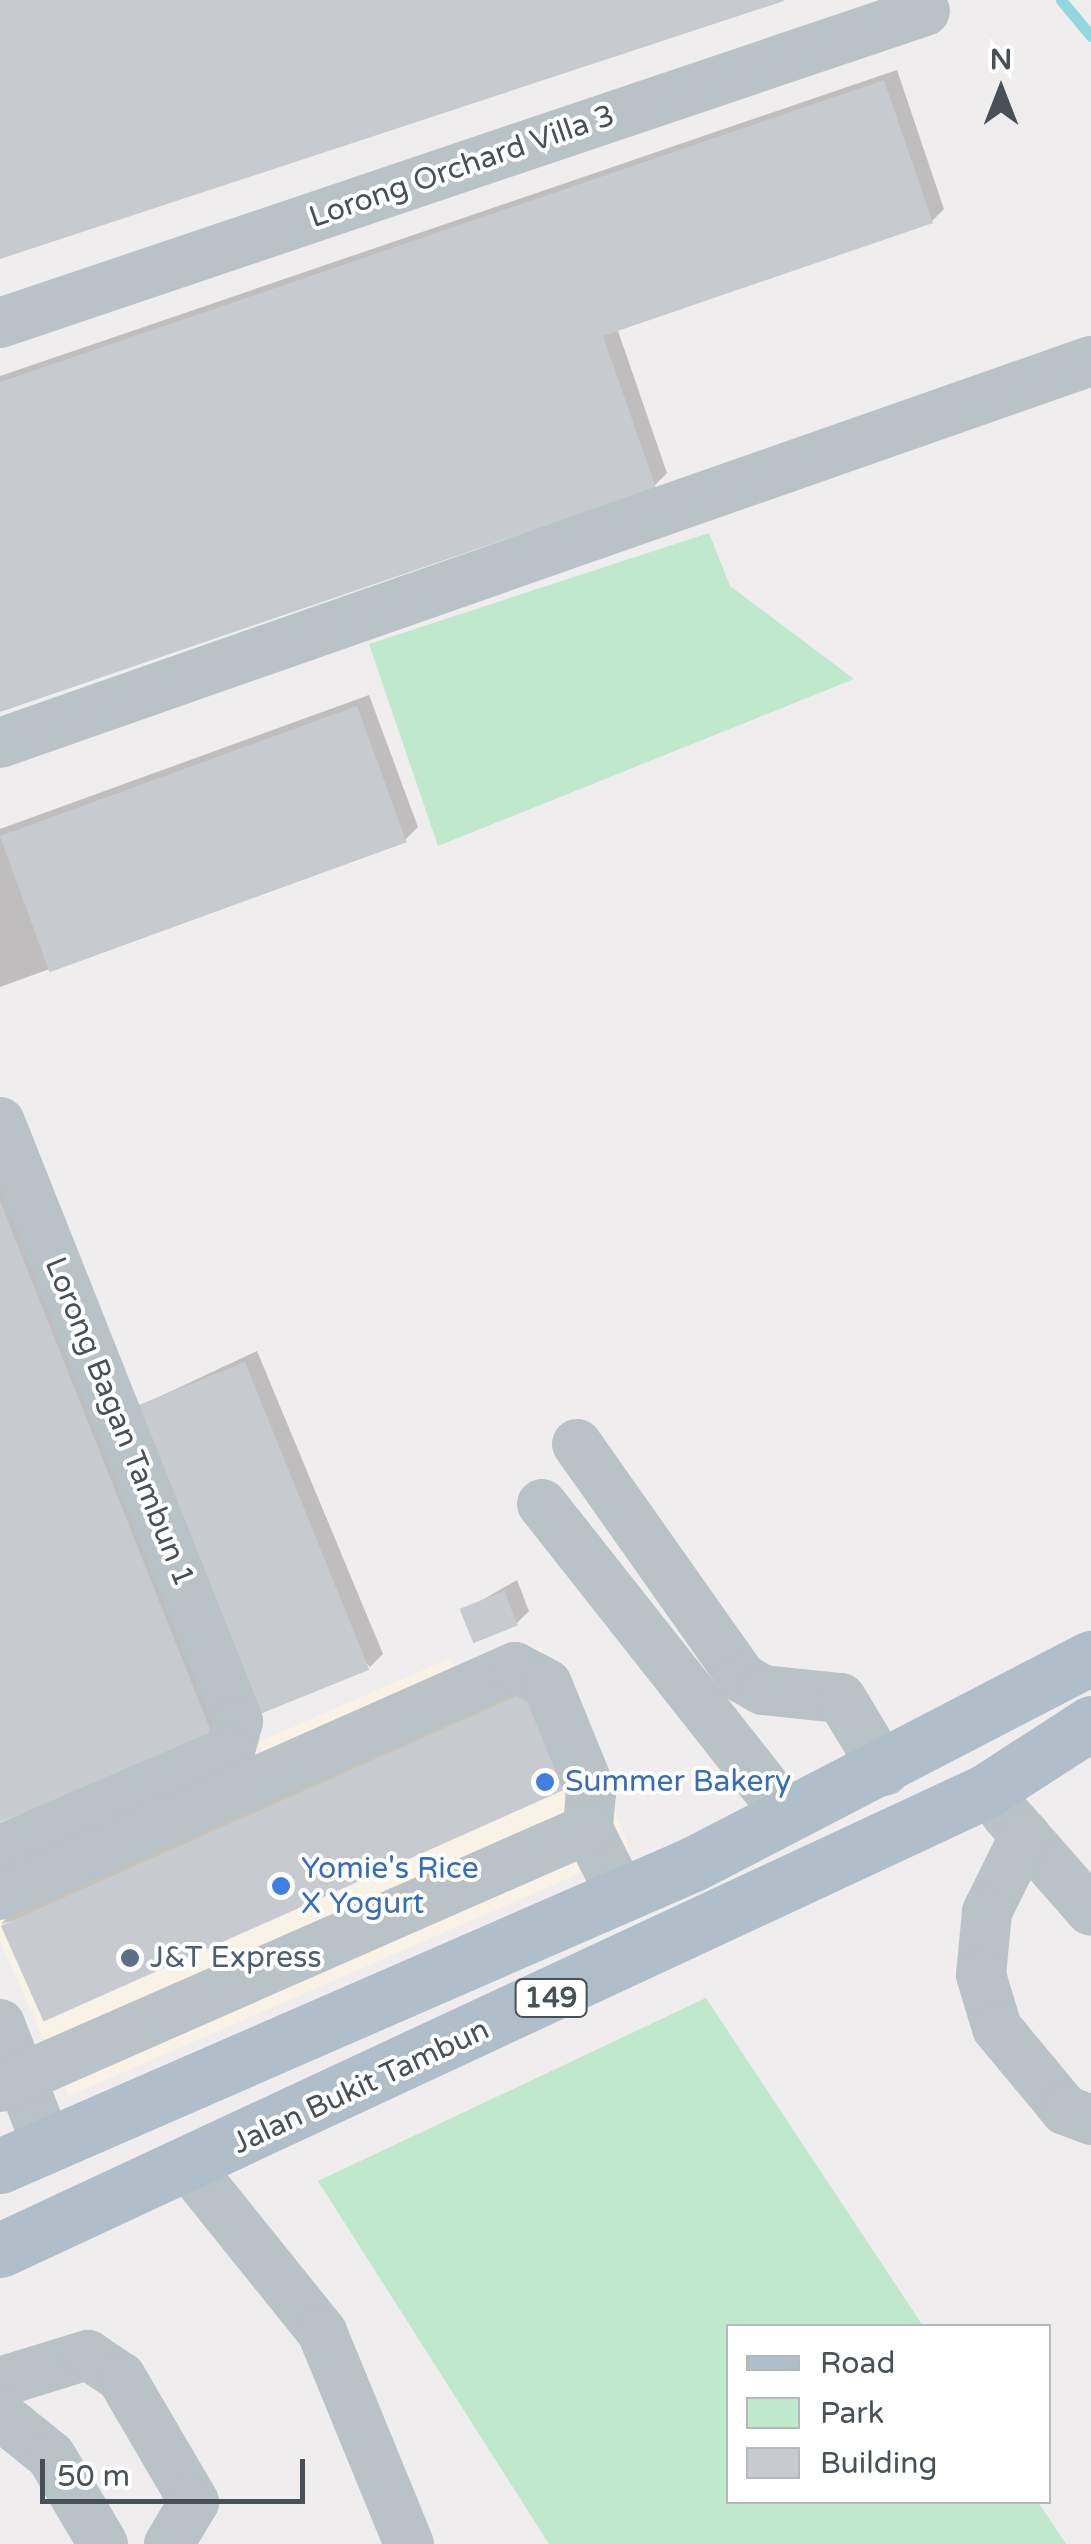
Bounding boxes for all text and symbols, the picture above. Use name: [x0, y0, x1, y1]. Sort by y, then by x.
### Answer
north arrow: [951, 40, 1051, 140]
text: N: [990, 43, 1012, 77]
street label: Lorong Orchard Villa 3: [305, 98, 619, 236]
street label: Lorong Bagan Tambun 1: [36, 1252, 202, 1592]
place label: Summer Bakery: [565, 1764, 791, 1800]
marker: Summer Bakery: [534, 1771, 556, 1793]
place label: Yomie's Rice X Yogurt: [301, 1851, 479, 1922]
marker: Yomie's Rice X Yogurt: [270, 1875, 292, 1897]
place label: J&T Express: [150, 1940, 322, 1976]
marker: J&T Express: [119, 1947, 141, 1969]
road number: 149: [514, 1975, 588, 2021]
street label: Jalan Bukit Tambun: [227, 2012, 495, 2162]
legend: [726, 2324, 1051, 2504]
text: Road: [820, 2345, 895, 2382]
text: Park: [820, 2395, 884, 2432]
scale bar: [45, 2439, 310, 2501]
text: Building: [820, 2445, 937, 2482]
text: 50 m: [57, 2458, 130, 2495]

